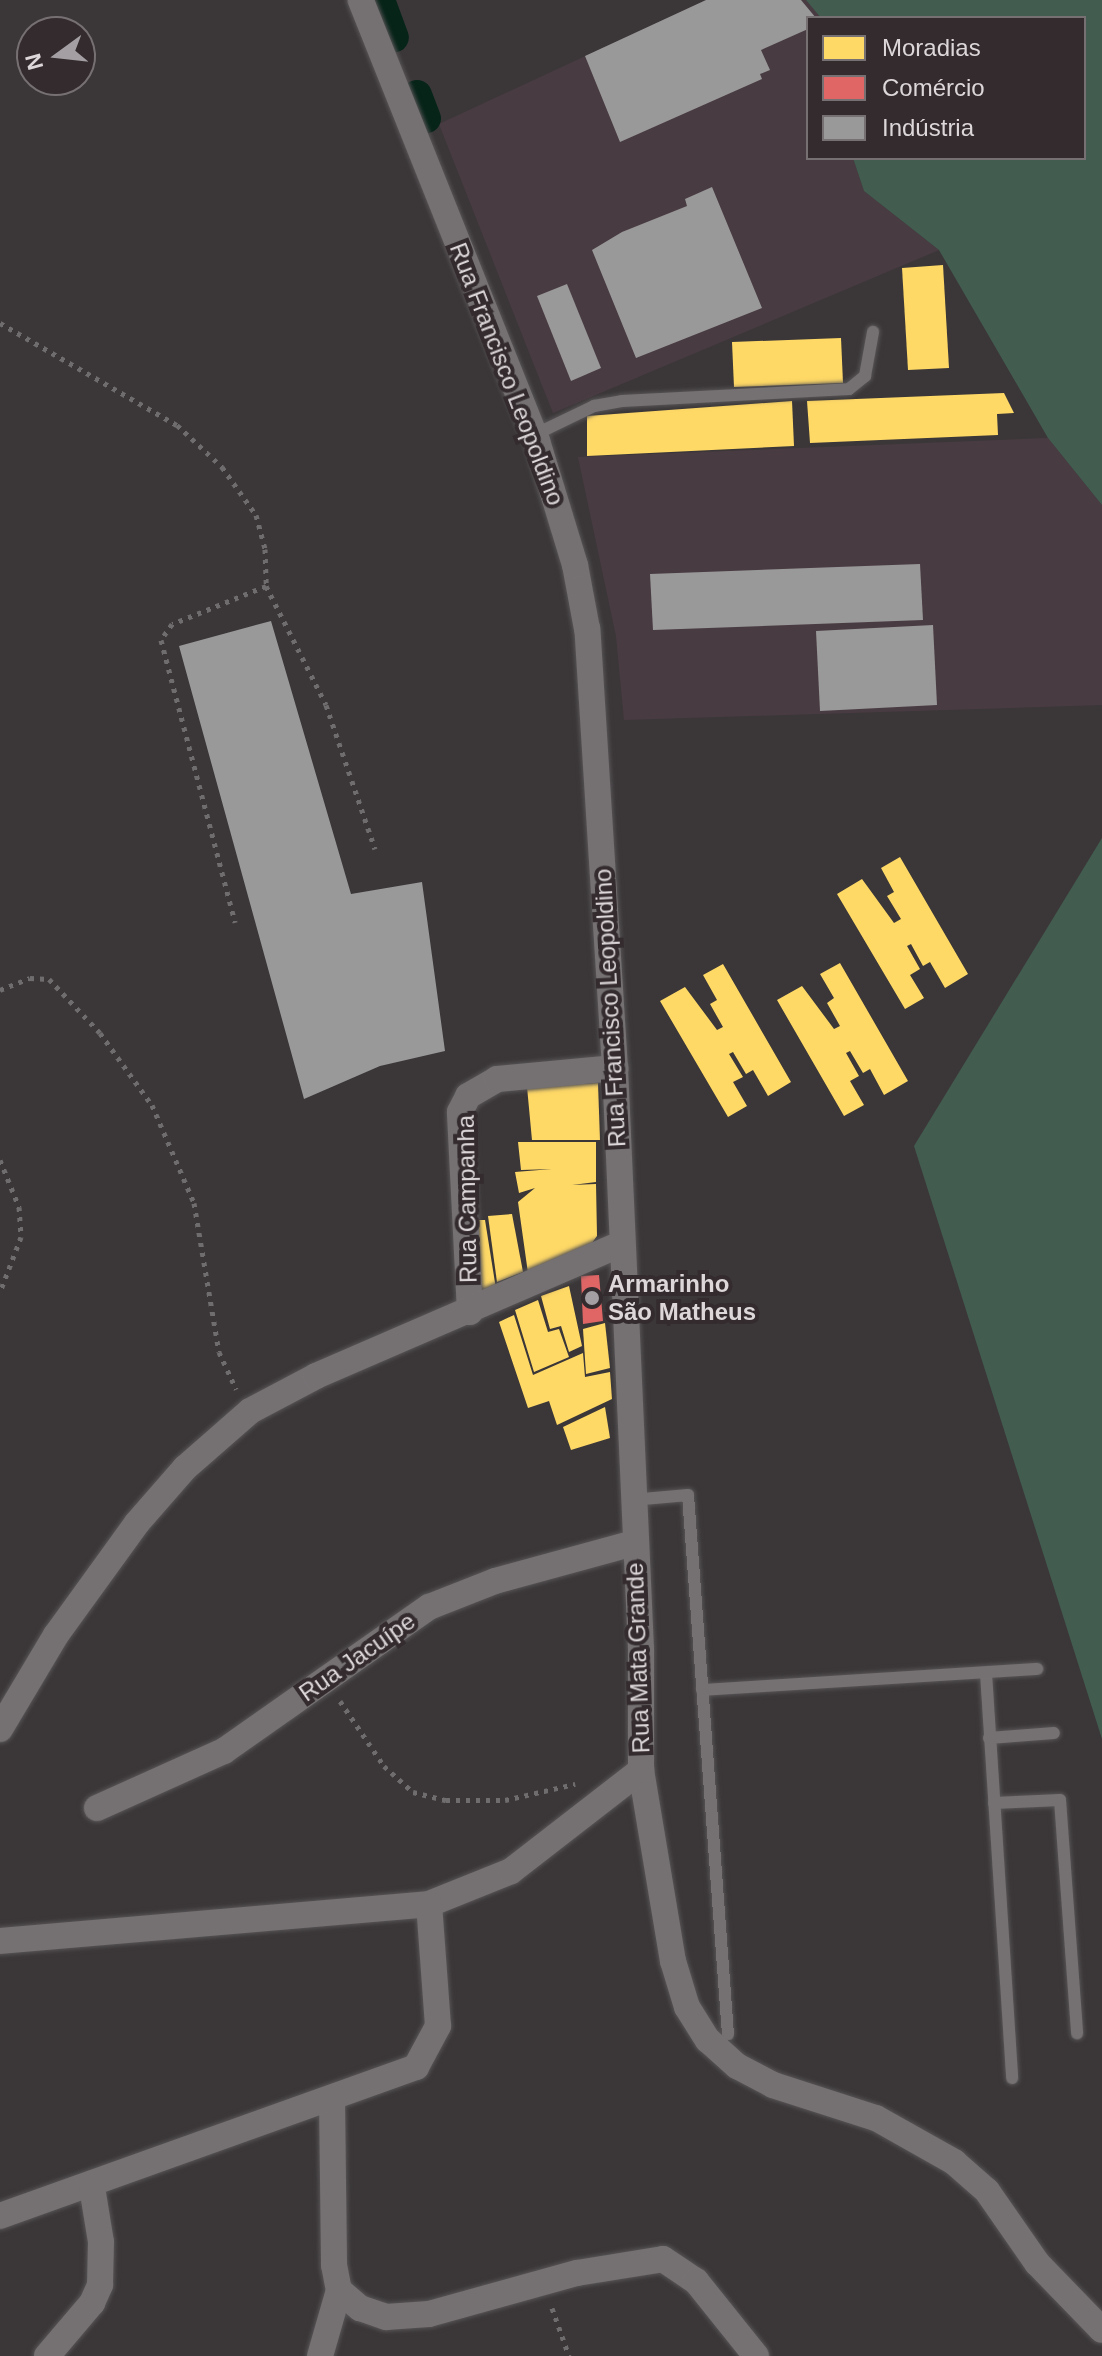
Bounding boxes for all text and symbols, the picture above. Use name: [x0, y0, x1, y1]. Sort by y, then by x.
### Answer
north arrow: [16, 16, 96, 96]
legend: [806, 16, 1086, 160]
text: Moradias: [882, 34, 981, 61]
text: N: [20, 51, 48, 73]
text: Comércio: [882, 74, 985, 101]
text: Indústria: [882, 114, 974, 141]
street label: Rua Francisco Leopoldino: [444, 239, 570, 509]
street label: Rua Francisco Leopoldino: [588, 868, 632, 1148]
street label: Rua Campanha: [451, 1115, 483, 1283]
place label: Armarinho São Matheus: [608, 1270, 756, 1326]
marker: Armarinho São Matheus: [583, 1289, 601, 1307]
street label: Rua Mata Grande: [620, 1562, 656, 1754]
street label: Rua Jacuípe: [294, 1607, 420, 1707]

